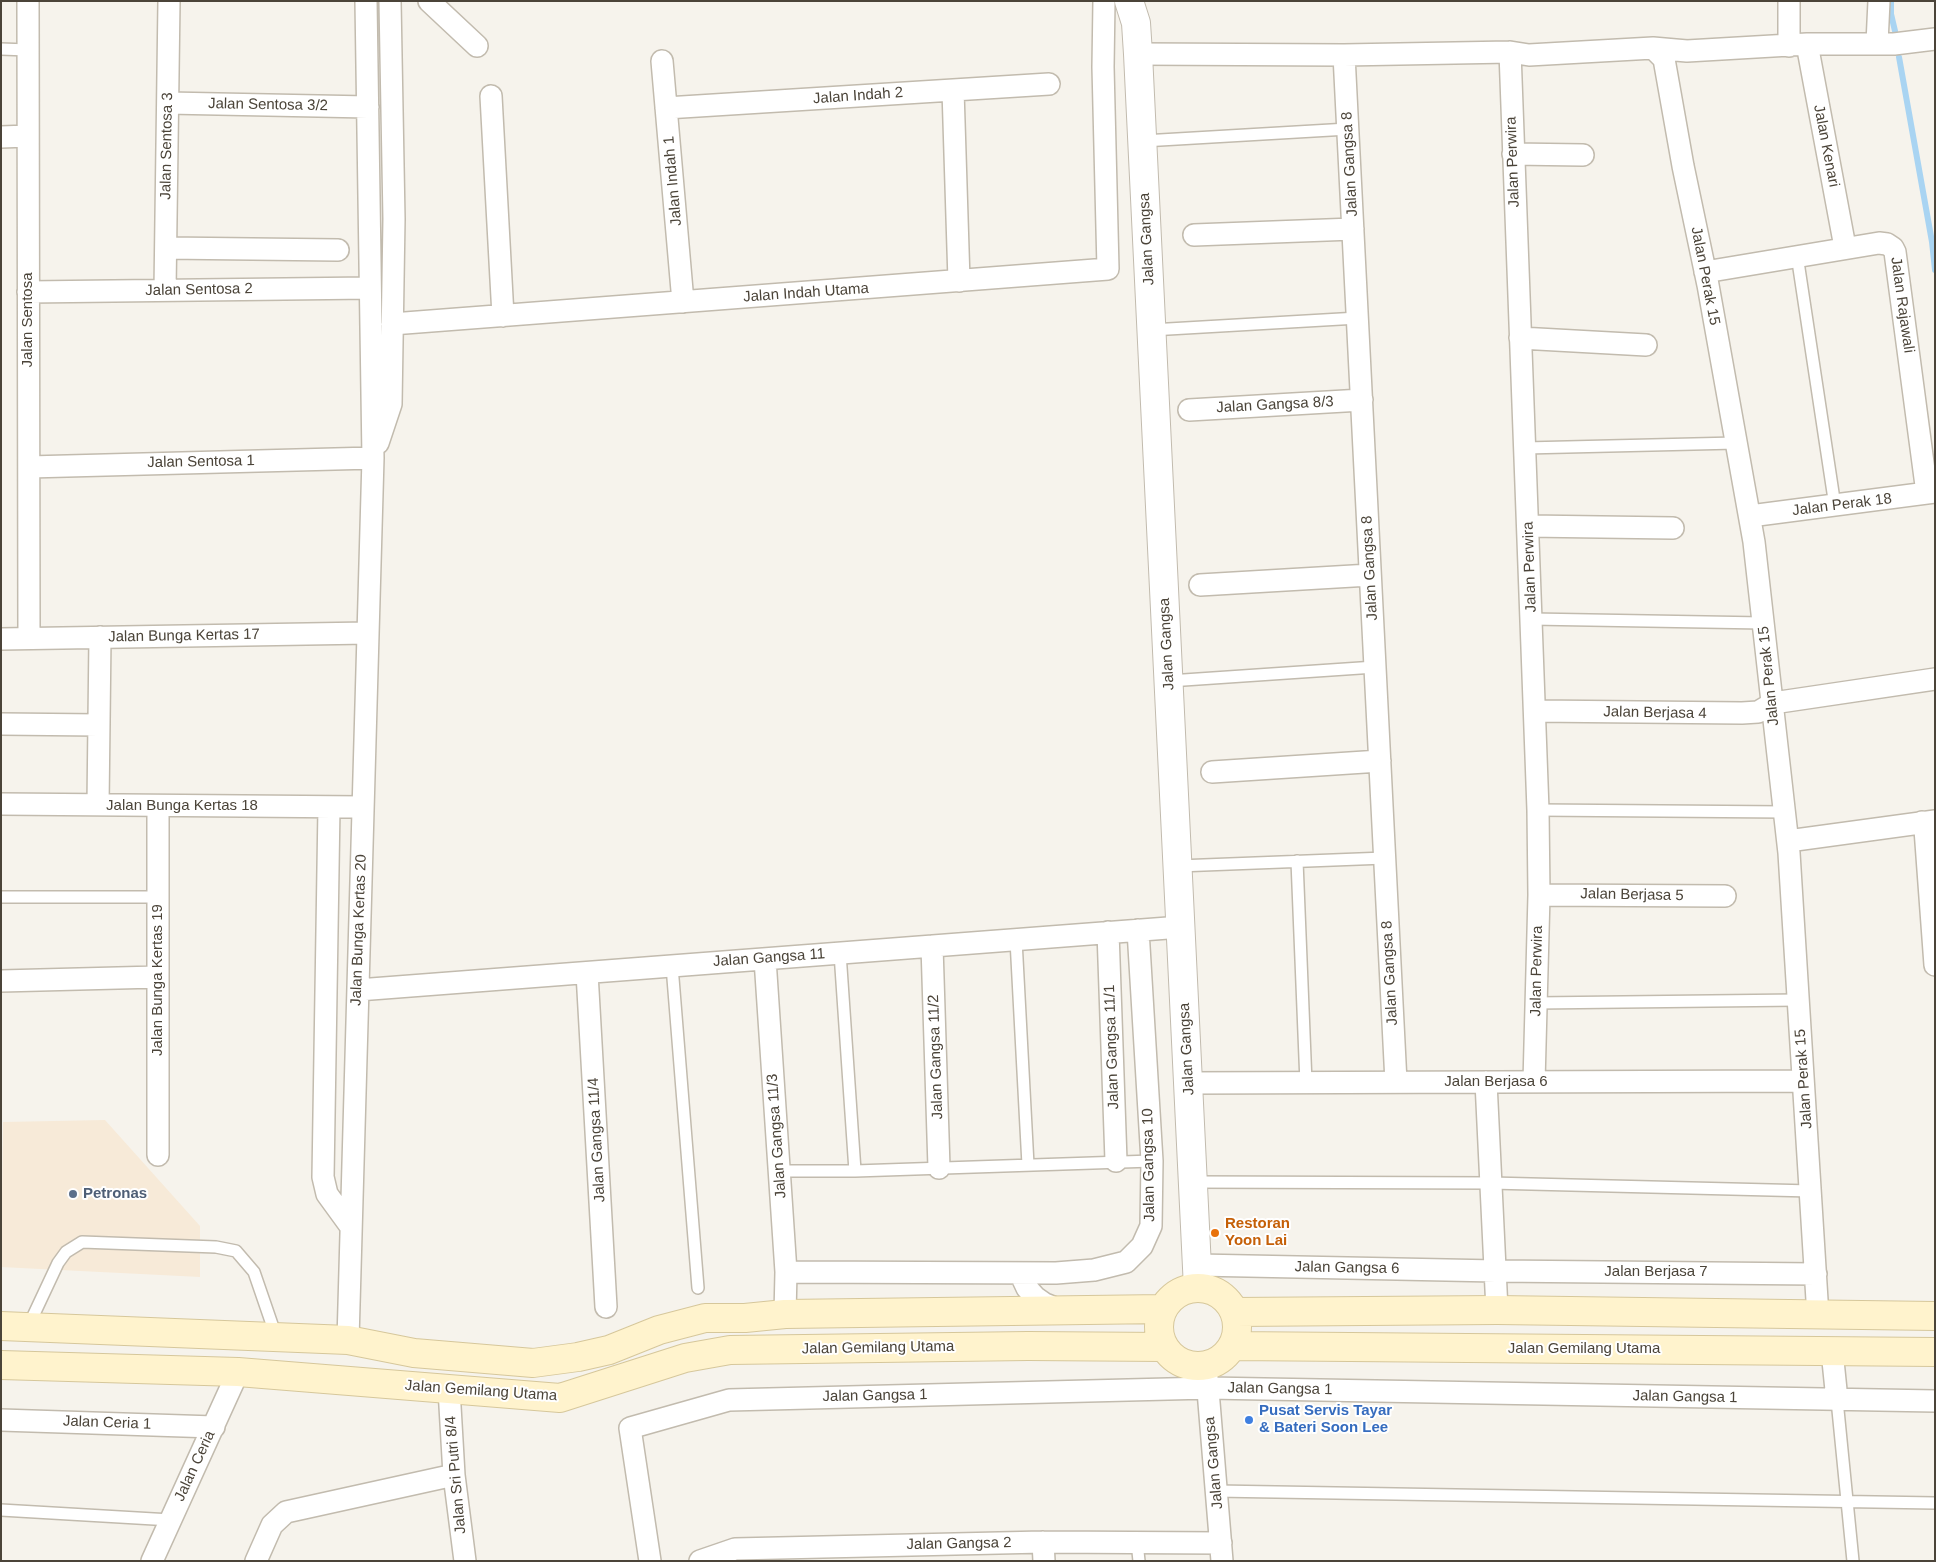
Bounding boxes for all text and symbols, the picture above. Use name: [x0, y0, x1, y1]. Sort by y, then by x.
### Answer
street label: Jalan Indah 2: [812, 84, 904, 108]
street label: Jalan Sentosa 3: [157, 92, 177, 200]
street label: Jalan Sentosa 3/2: [208, 95, 328, 115]
street label: Jalan Kenari: [1809, 103, 1843, 189]
street label: Jalan Gangsa 8: [1338, 111, 1362, 217]
street label: Jalan Perwira: [1502, 116, 1524, 208]
street label: Jalan Indah 1: [660, 135, 686, 227]
street label: Jalan Gangsa: [1136, 192, 1158, 286]
street label: Jalan Perak 15: [1687, 225, 1723, 327]
street label: Jalan Rajawali: [1886, 256, 1918, 354]
street label: Jalan Sentosa: [19, 272, 37, 368]
street label: Jalan Sentosa 2: [145, 280, 253, 300]
street label: Jalan Indah Utama: [743, 280, 869, 306]
street label: Jalan Gangsa 8/3: [1216, 393, 1334, 417]
street label: Jalan Sentosa 1: [147, 452, 255, 472]
street label: Jalan Perak 18: [1791, 490, 1893, 520]
street label: Jalan Gangsa 8: [1358, 515, 1382, 621]
street label: Jalan Perwira: [1519, 521, 1541, 613]
street label: Jalan Gangsa: [1156, 597, 1178, 691]
street label: Jalan Perak 15: [1755, 625, 1783, 727]
street label: Jalan Bunga Kertas 17: [108, 626, 260, 646]
street label: Jalan Berjasa 4: [1603, 703, 1707, 723]
street label: Jalan Bunga Kertas 18: [106, 797, 258, 815]
street label: Jalan Bunga Kertas 20: [347, 854, 371, 1006]
street label: Jalan Berjasa 5: [1580, 885, 1684, 905]
street label: Jalan Bunga Kertas 19: [149, 904, 167, 1056]
street label: Jalan Gangsa 8: [1378, 920, 1402, 1026]
street label: Jalan Perwira: [1527, 925, 1547, 1017]
street label: Jalan Gangsa 11: [712, 945, 826, 971]
street label: Jalan Gangsa 11/1: [1101, 984, 1123, 1110]
street label: Jalan Gangsa 11/2: [925, 994, 947, 1120]
street label: Jalan Gangsa: [1176, 1002, 1198, 1096]
street label: Jalan Perak 15: [1792, 1028, 1816, 1130]
street label: Jalan Gangsa 11/3: [764, 1073, 790, 1199]
street label: Jalan Berjasa 6: [1444, 1073, 1548, 1091]
street label: Jalan Gangsa 11/4: [585, 1077, 609, 1203]
street label: Jalan Gangsa 10: [1139, 1108, 1159, 1222]
place label: Petronas: [83, 1185, 147, 1203]
marker: Petronas: [67, 1188, 79, 1200]
place label: Restoran Yoon Lai: [1225, 1215, 1290, 1250]
marker: Restoran Yoon Lai: [1209, 1227, 1221, 1239]
street label: Jalan Gangsa 6: [1294, 1258, 1400, 1278]
street label: Jalan Berjasa 7: [1604, 1263, 1708, 1281]
street label: Jalan Gemilang Utama: [802, 1338, 954, 1358]
street label: Jalan Gemilang Utama: [1508, 1340, 1660, 1358]
street label: Jalan Gemilang Utama: [404, 1377, 558, 1405]
street label: Jalan Gangsa 1: [1227, 1379, 1333, 1399]
street label: Jalan Gangsa 1: [822, 1386, 928, 1406]
street label: Jalan Gangsa 1: [1632, 1387, 1738, 1407]
place label: Pusat Servis Tayar & Bateri Soon Lee: [1259, 1402, 1392, 1437]
street label: Jalan Ceria 1: [63, 1412, 151, 1434]
marker: Pusat Servis Tayar & Bateri Soon Lee: [1243, 1414, 1255, 1426]
street label: Jalan Sri Putri 8/4: [442, 1415, 470, 1535]
street label: Jalan Gangsa: [1201, 1416, 1227, 1510]
street label: Jalan Ceria: [171, 1428, 219, 1504]
street label: Jalan Gangsa 2: [906, 1534, 1012, 1554]

